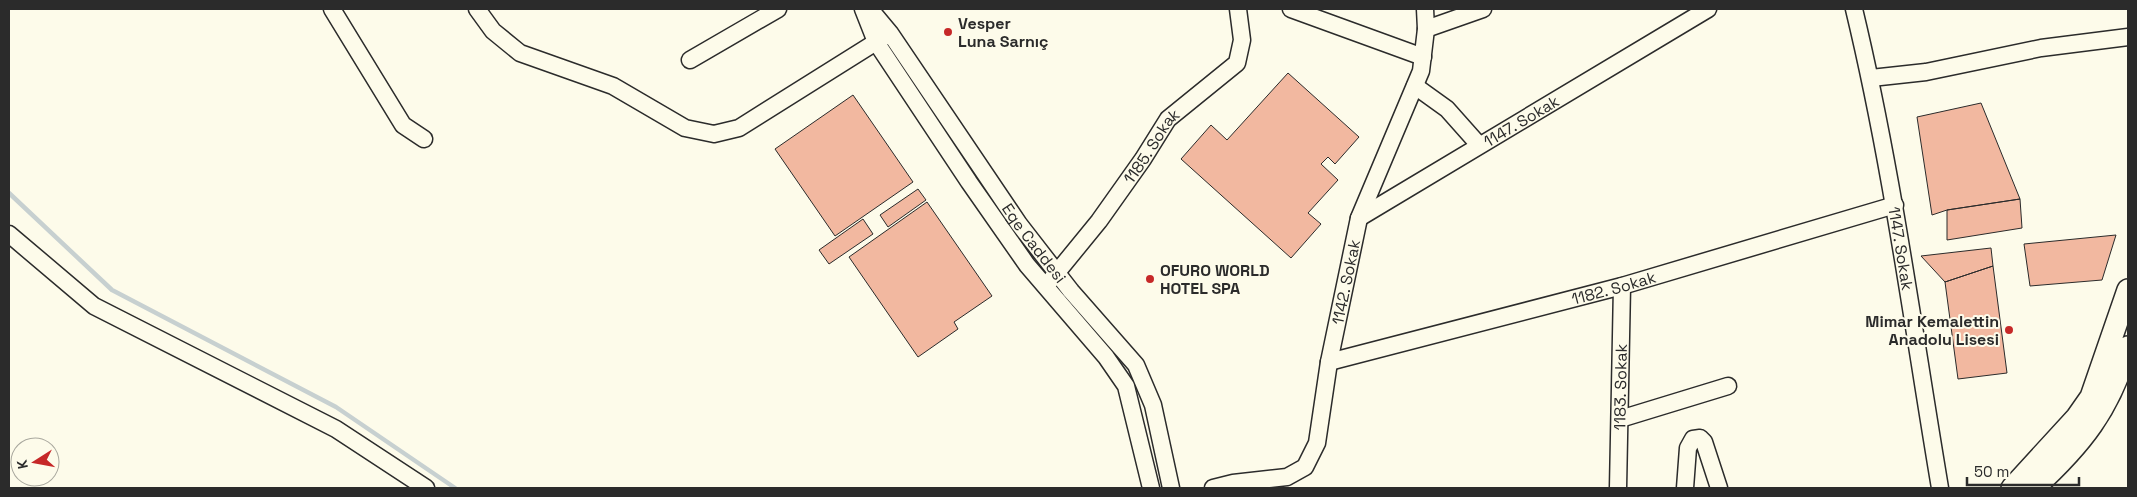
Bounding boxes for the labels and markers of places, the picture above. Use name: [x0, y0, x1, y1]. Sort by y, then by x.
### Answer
place label: Vesper Luna Sarnıç: [958, 13, 1048, 52]
marker: Vesper Luna Sarnıç: [942, 26, 954, 38]
place label: OFURO WORLD HOTEL SPA: [1160, 260, 1270, 299]
marker: OFURO WORLD HOTEL SPA: [1144, 273, 1156, 285]
place label: Mimar Kemalettin Anadolu Lisesi: [1865, 311, 1999, 350]
marker: Mimar Kemalettin Anadolu Lisesi: [2003, 324, 2015, 336]

